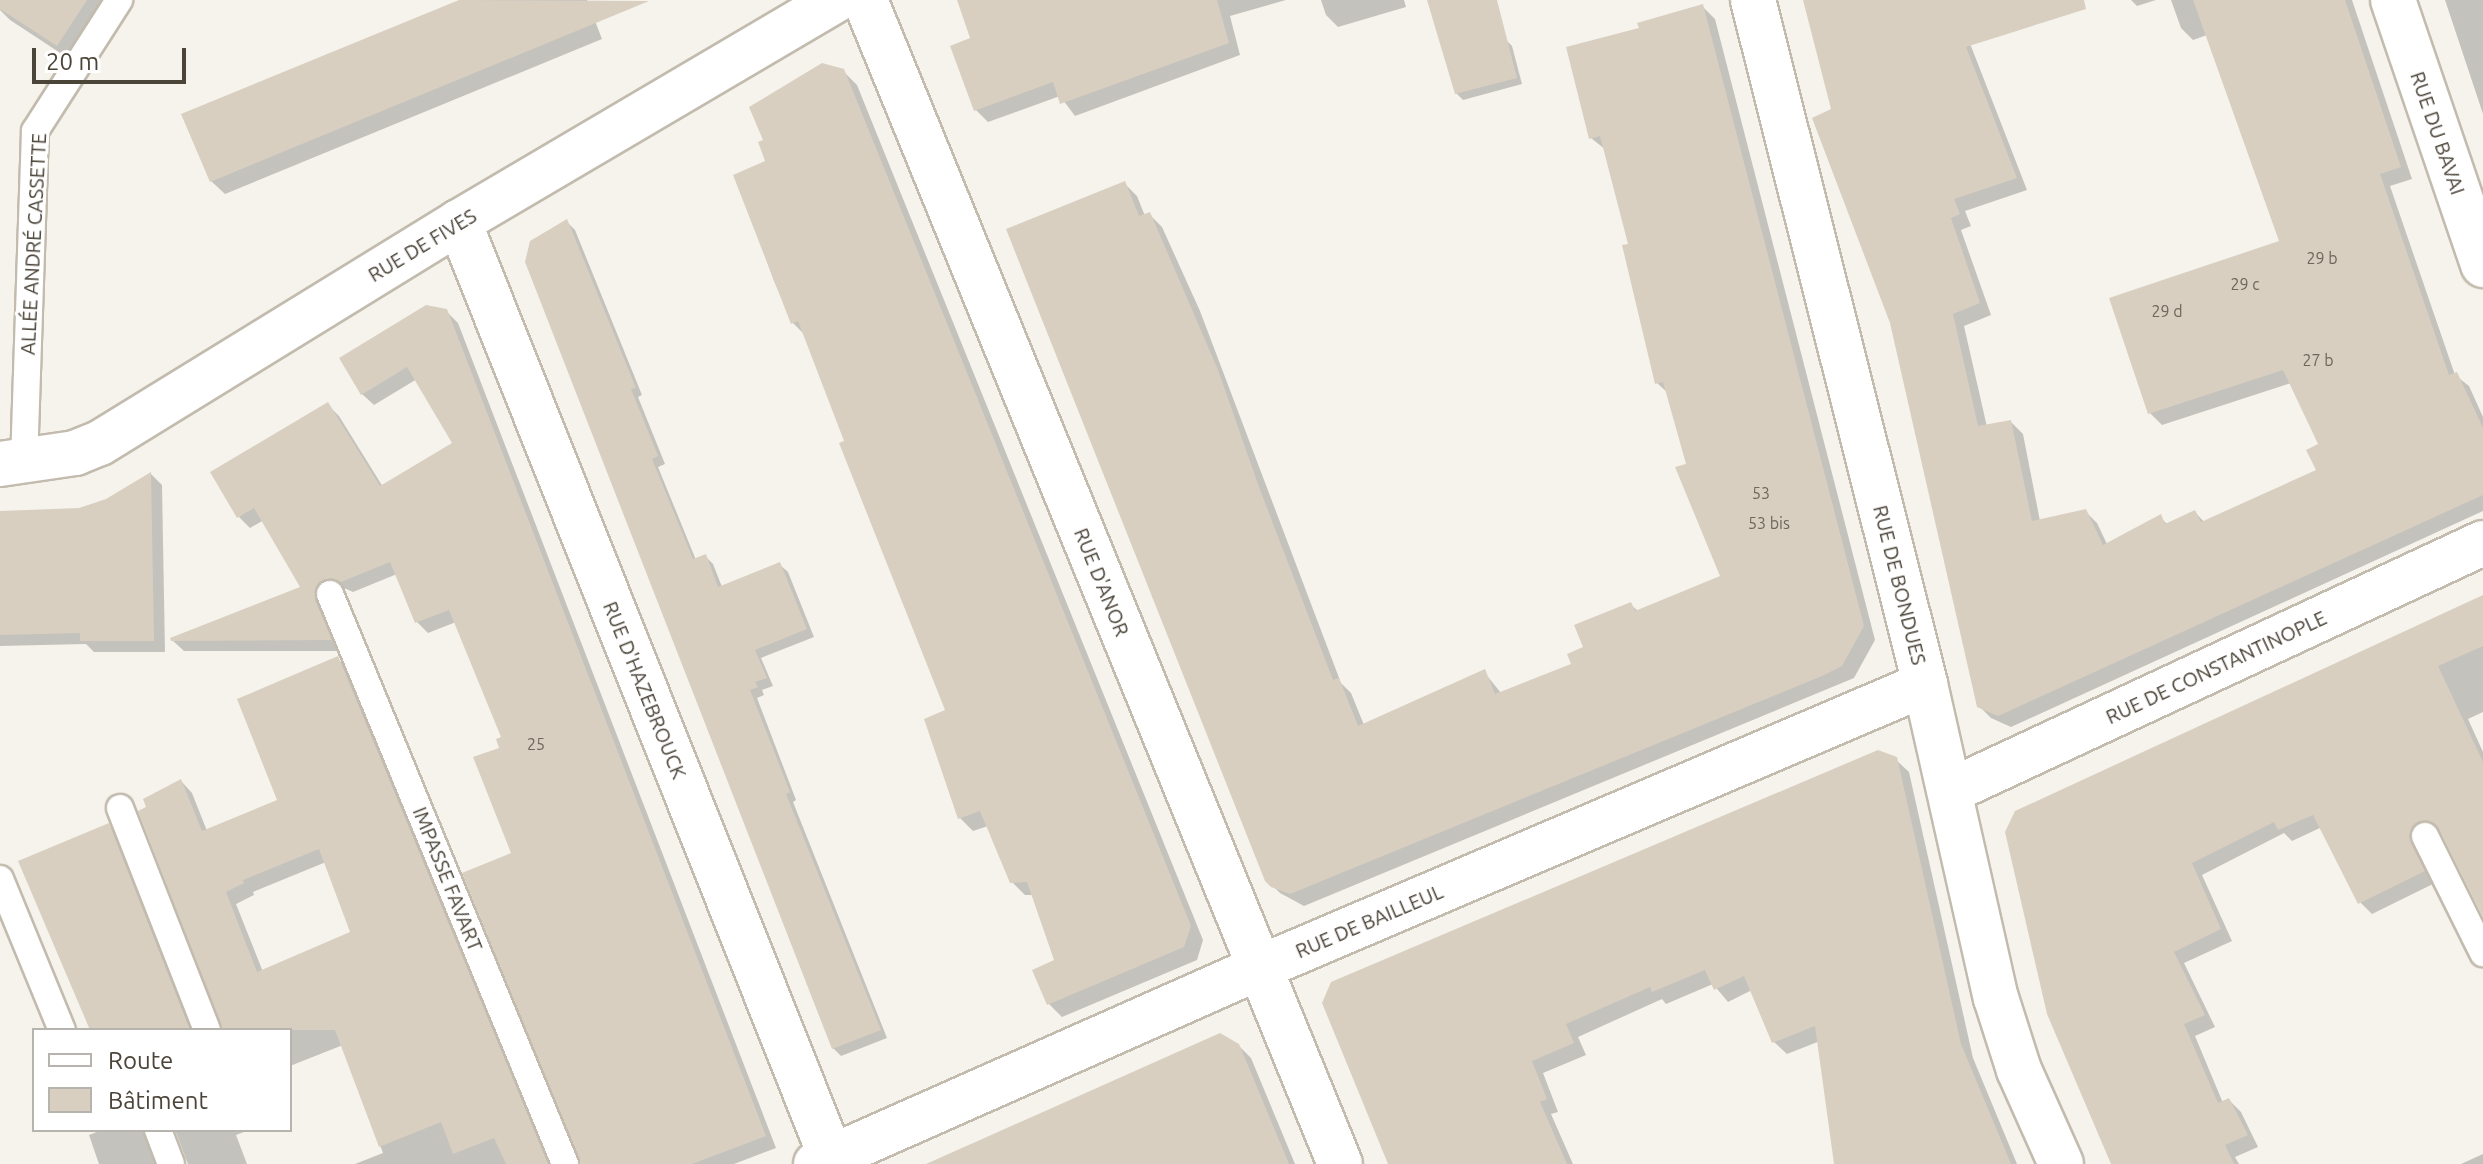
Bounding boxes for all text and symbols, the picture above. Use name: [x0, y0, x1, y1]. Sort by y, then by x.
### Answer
scale bar: [36, 32, 190, 82]
text: 20 m: [46, 48, 99, 75]
street label: RUE DU BAVAI: [2406, 68, 2470, 198]
street label: ALLÉE ANDRÉ CASSETTE: [15, 132, 51, 356]
street label: RUE DE FIVES: [364, 203, 480, 287]
house number: 29 b: [2306, 248, 2338, 268]
house number: 29 c: [2230, 274, 2260, 294]
house number: 29 d: [2151, 301, 2183, 321]
house number: 27 b: [2302, 350, 2334, 370]
house number: 53: [1752, 483, 1770, 503]
street label: RUE DE BONDUES: [1869, 503, 1931, 667]
house number: 53 bis: [1748, 513, 1790, 533]
street label: RUE D'ANOR: [1069, 524, 1135, 640]
street label: RUE D'HAZEBROUCK: [598, 598, 692, 782]
street label: RUE DE CONSTANTINOPLE: [2102, 605, 2330, 729]
house number: 25: [527, 734, 545, 754]
street label: IMPASSE FAVART: [408, 803, 488, 955]
street label: RUE DE BAILLEUL: [1292, 879, 1446, 963]
legend: [32, 1028, 292, 1132]
text: Route: [108, 1047, 173, 1074]
text: Bâtiment: [108, 1087, 208, 1114]

